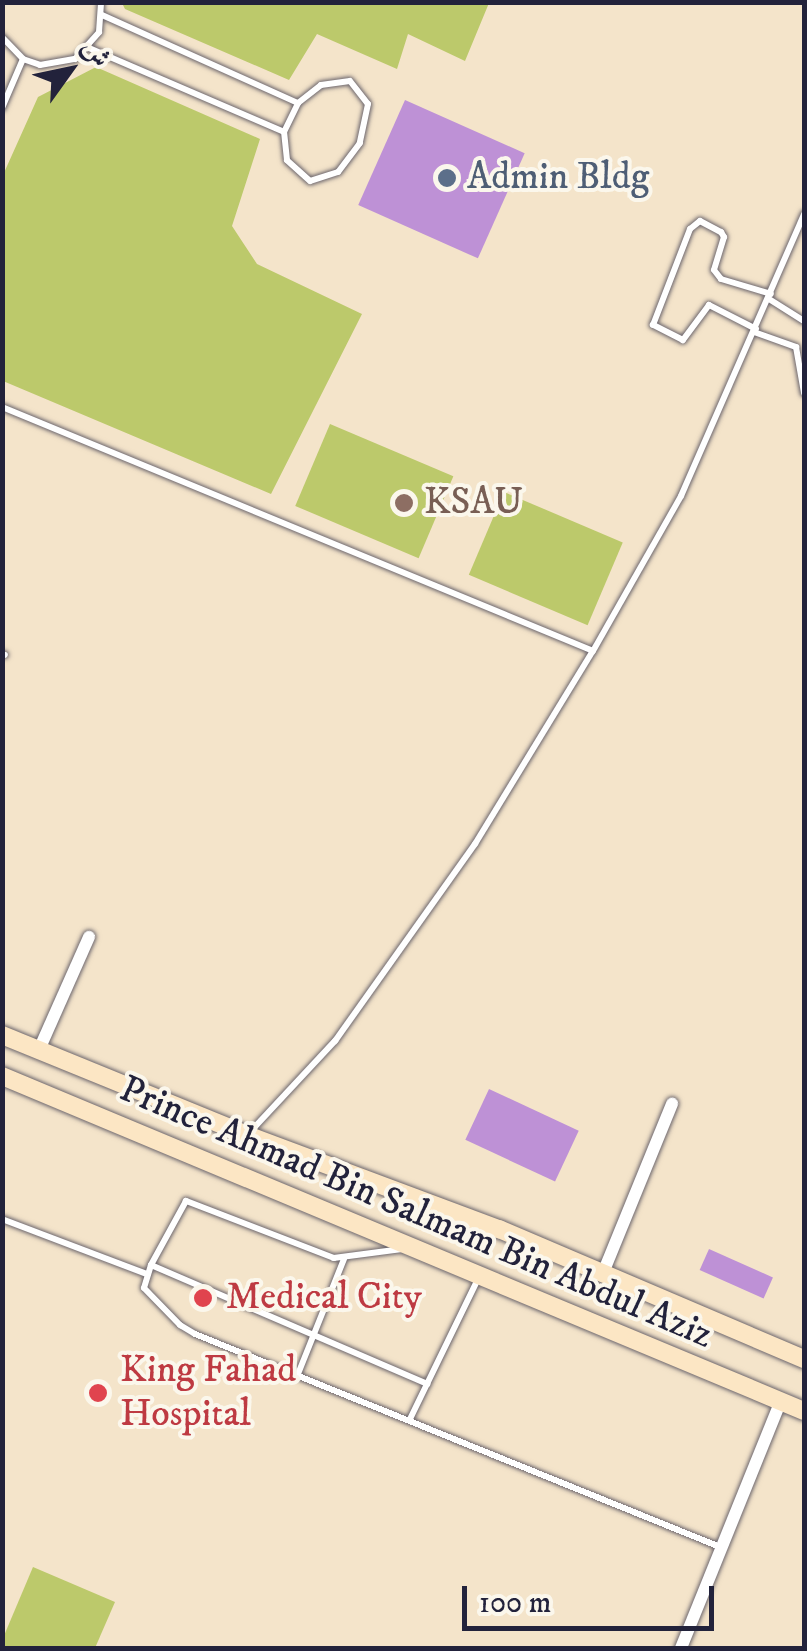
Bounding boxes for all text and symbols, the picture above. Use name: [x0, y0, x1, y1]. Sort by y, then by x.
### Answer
north arrow: [20, 20, 120, 120]
text: ش: [73, 32, 118, 75]
place label: Admin Bldg: [467, 155, 649, 201]
marker: Admin Bldg: [436, 167, 458, 189]
place label: KSAU: [424, 480, 523, 526]
marker: KSAU: [393, 492, 415, 514]
street label: Prince Ahmad Bin Salmam Bin Abdul Aziz: [113, 1067, 719, 1359]
place label: Medical City: [226, 1275, 422, 1321]
marker: Medical City: [190, 1285, 216, 1311]
place label: King Fahad Hospital: [120, 1348, 296, 1438]
marker: King Fahad Hospital: [85, 1380, 111, 1406]
scale bar: [467, 1566, 720, 1628]
text: 100 m: [479, 1585, 551, 1622]

